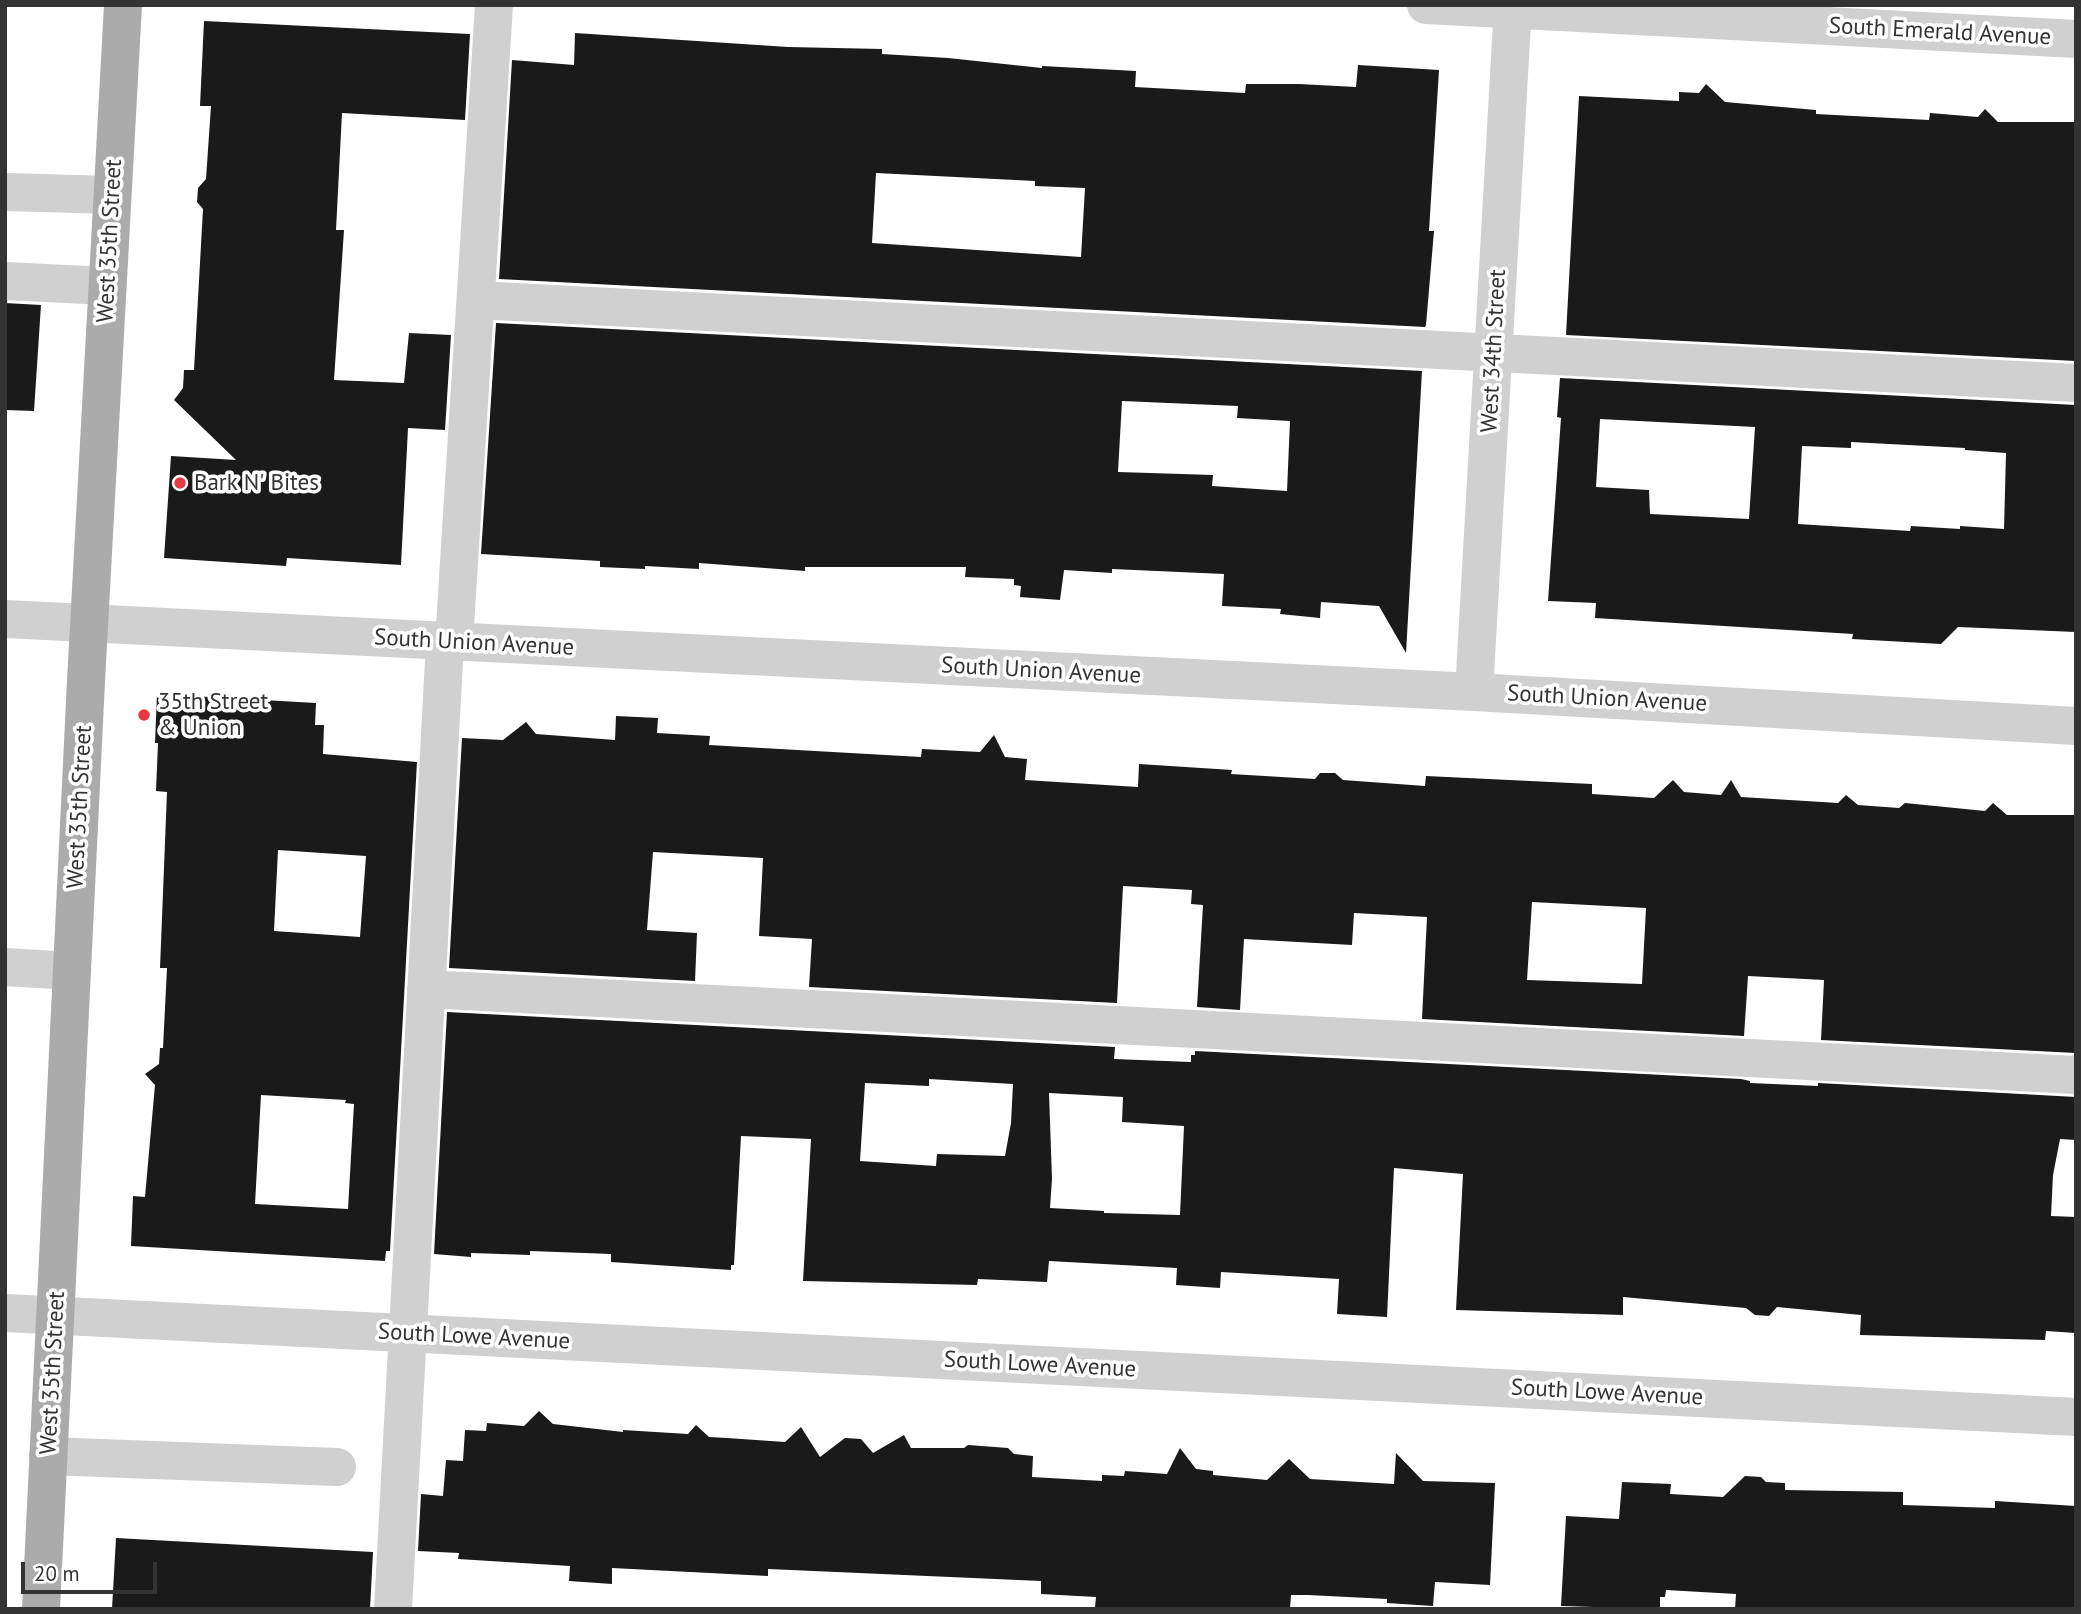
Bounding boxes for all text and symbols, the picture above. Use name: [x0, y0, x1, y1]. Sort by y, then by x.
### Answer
street label: South Emerald Avenue: [1828, 12, 2052, 52]
street label: West 35th Street: [92, 159, 128, 323]
street label: West 34th Street: [1476, 269, 1512, 433]
place label: Bark N' Bites: [194, 469, 319, 497]
marker: Bark N' Bites: [172, 475, 188, 491]
street label: South Union Avenue: [373, 624, 575, 662]
street label: South Union Avenue: [940, 652, 1142, 690]
street label: South Union Avenue: [1506, 680, 1708, 718]
place label: 35th Street & Union: [158, 688, 268, 742]
marker: 35th Street & Union: [136, 707, 152, 723]
street label: West 35th Street: [62, 725, 98, 889]
street label: West 35th Street: [35, 1291, 71, 1455]
street label: South Lowe Avenue: [377, 1318, 571, 1356]
street label: South Lowe Avenue: [943, 1346, 1137, 1384]
street label: South Lowe Avenue: [1510, 1374, 1704, 1412]
scale bar: [24, 1548, 161, 1592]
text: 20 m: [34, 1560, 80, 1587]

